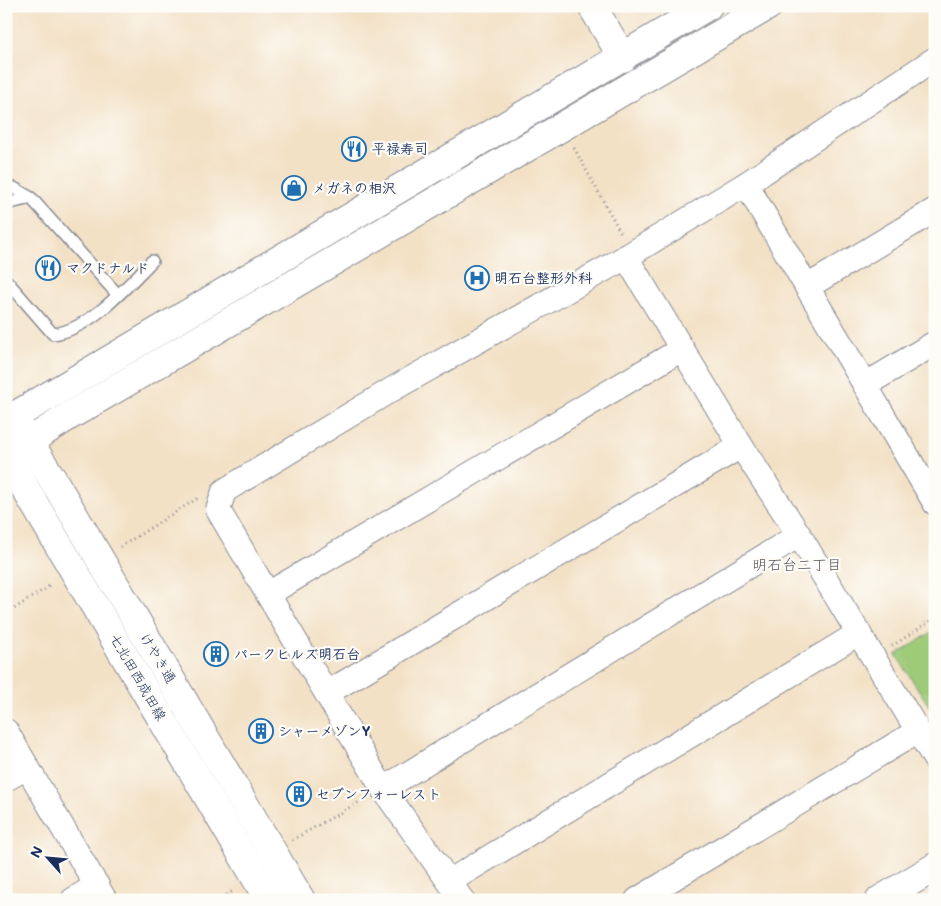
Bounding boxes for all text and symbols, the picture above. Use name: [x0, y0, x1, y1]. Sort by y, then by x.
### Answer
restaurant icon: 平禄寿司: [341, 136, 367, 162]
place label: 平禄寿司: [372, 139, 428, 158]
shop icon: メガネの相沢: [281, 175, 307, 201]
place label: メガネの相沢: [312, 178, 396, 197]
restaurant icon: マクドナルド: [35, 255, 61, 281]
place label: マクドナルド: [66, 258, 149, 277]
hospital icon: 明石台整形外科: [464, 265, 490, 291]
place label: 明石台整形外科: [494, 268, 593, 287]
district label: 明石台二丁目: [752, 554, 842, 574]
street label: けやき通: [136, 629, 181, 687]
street label: 七北田西成田線: [106, 630, 171, 724]
building icon: パークヒルズ明石台: [203, 641, 229, 667]
place label: パークヒルズ明石台: [234, 644, 360, 663]
building icon: シャーメゾンY: [248, 718, 274, 744]
place label: シャーメゾンY: [278, 721, 371, 740]
building icon: セブンフォーレスト: [286, 781, 312, 807]
place label: セブンフォーレスト: [316, 784, 441, 803]
north arrow: [22, 834, 72, 884]
text: N: [25, 843, 47, 861]

